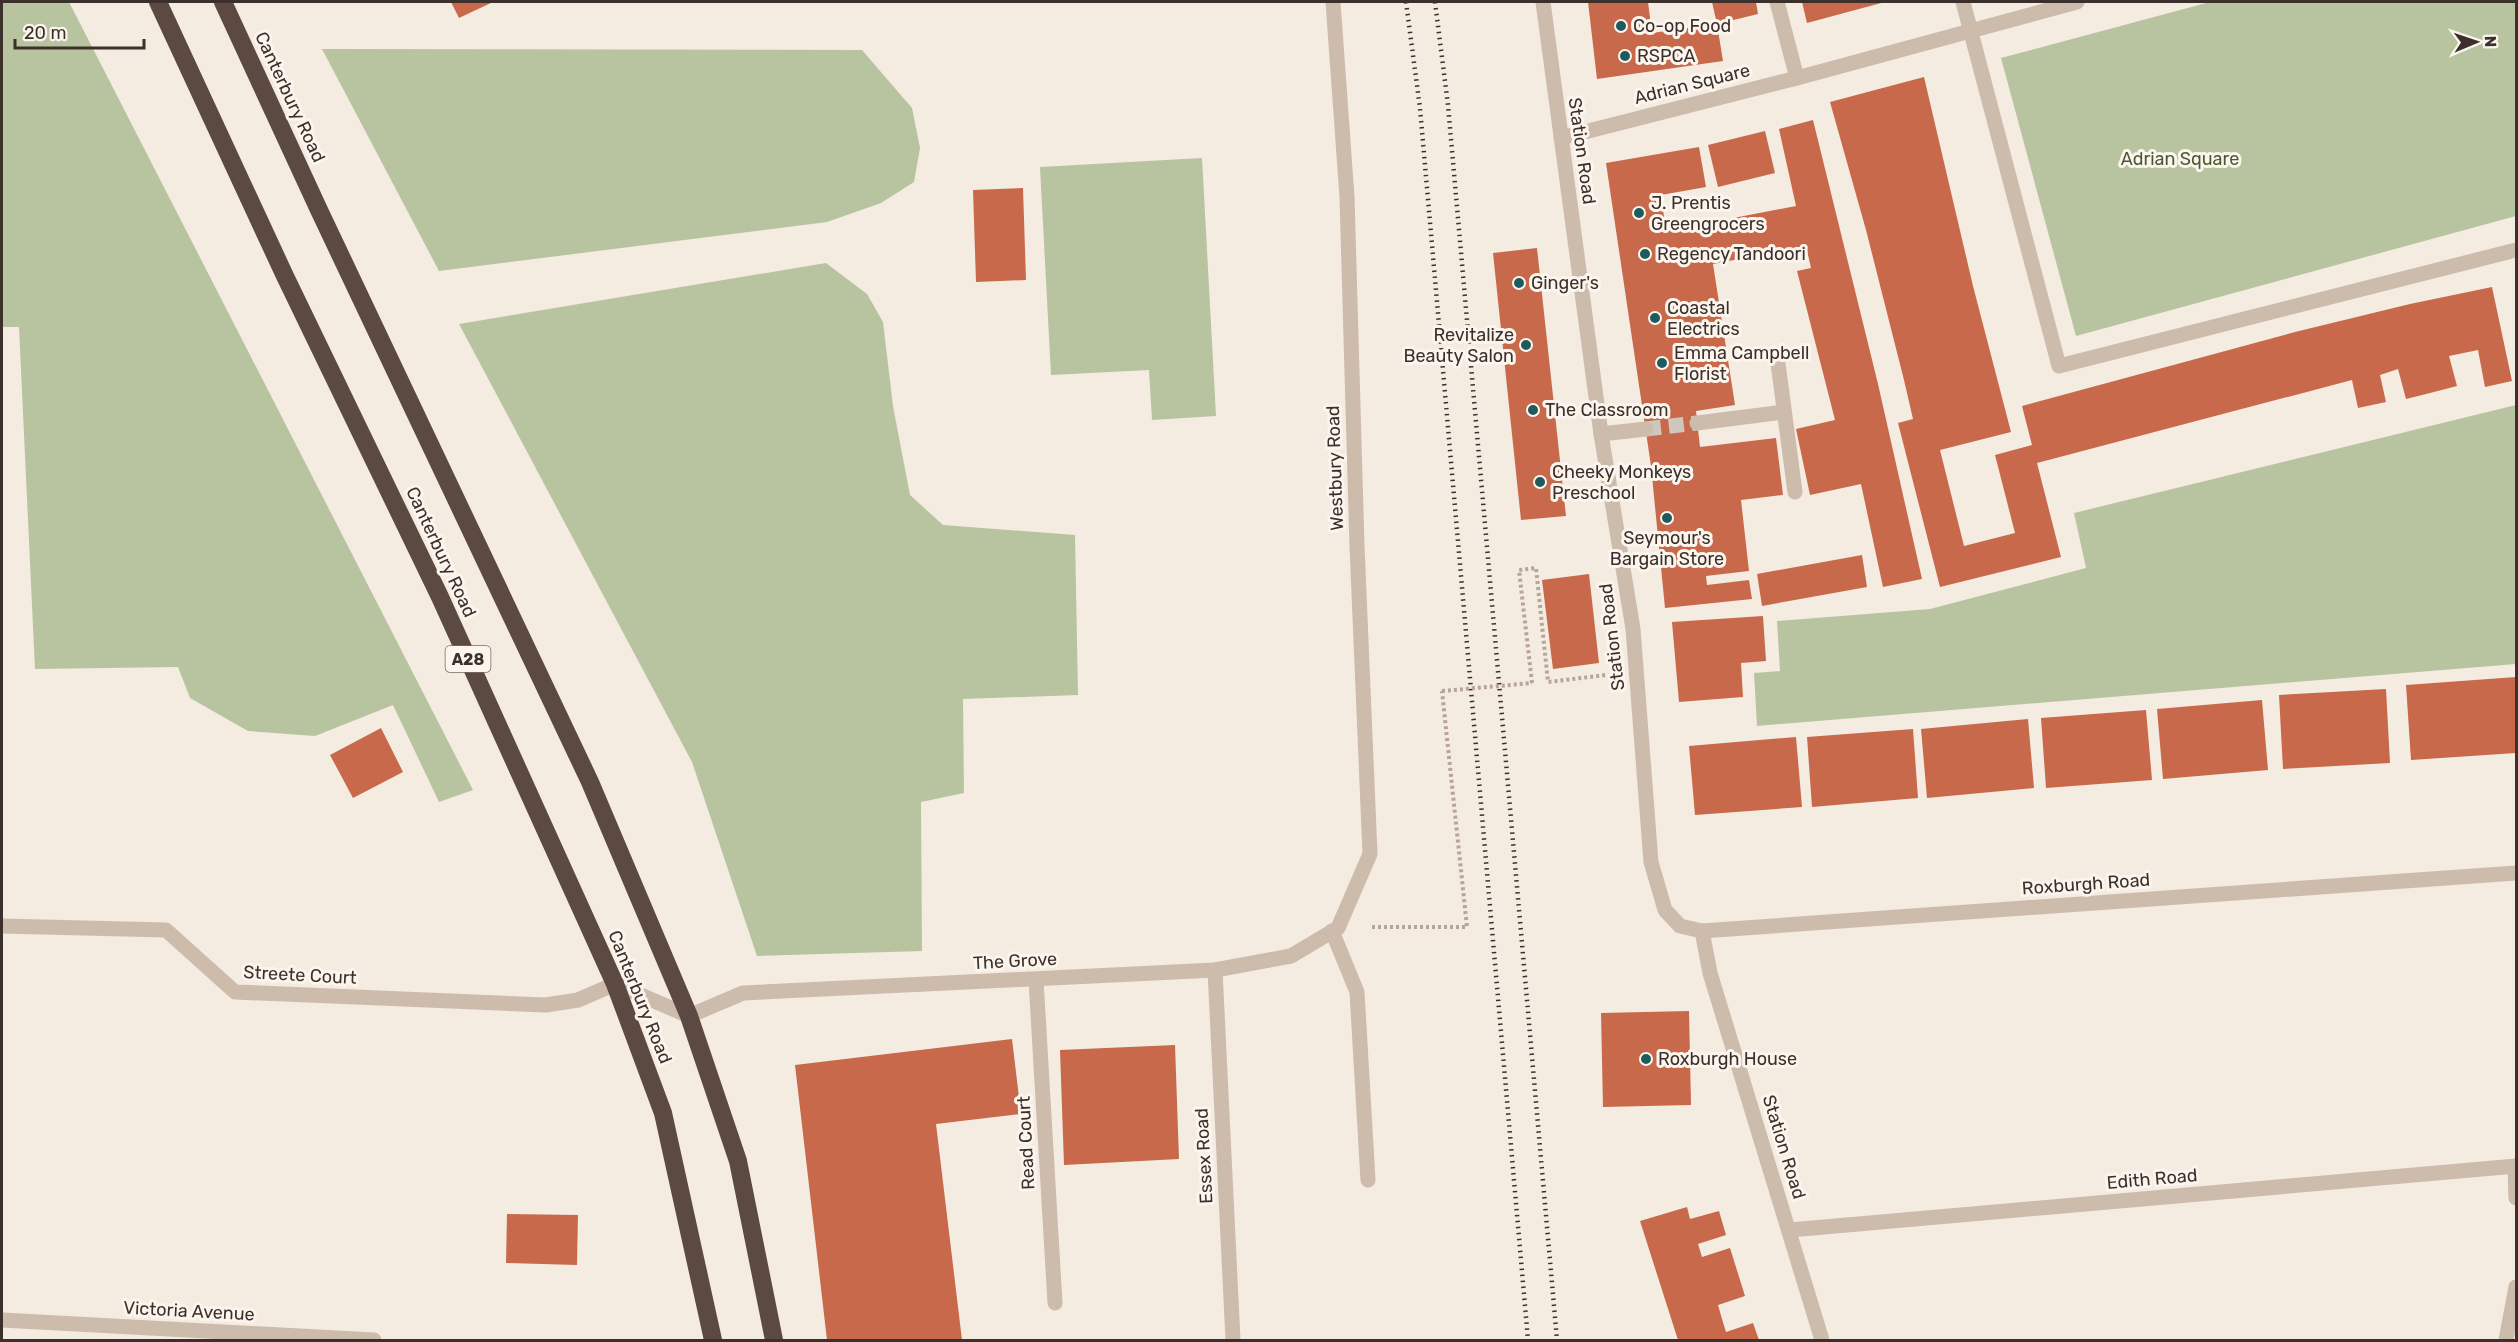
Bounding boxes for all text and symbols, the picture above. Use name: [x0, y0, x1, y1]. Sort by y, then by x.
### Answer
scale bar: [15, 12, 144, 50]
north arrow: [2446, 12, 2506, 72]
place label: Co-op Food: [1633, 15, 1731, 37]
marker: Co-op Food: [1614, 19, 1628, 33]
text: 20 m: [24, 22, 66, 44]
street label: Canterbury Road: [250, 28, 330, 166]
text: N: [2481, 35, 2500, 48]
place label: RSPCA: [1637, 45, 1695, 67]
marker: RSPCA: [1618, 49, 1632, 63]
street label: Adrian Square: [1632, 59, 1752, 109]
street label: Station Road: [1564, 96, 1600, 206]
park label: Adrian Square: [2121, 148, 2239, 170]
place label: J. Prentis Greengrocers: [1651, 192, 1765, 235]
marker: J. Prentis Greengrocers: [1632, 206, 1646, 220]
place label: Regency Tandoori: [1657, 243, 1806, 265]
marker: Regency Tandoori: [1638, 247, 1652, 261]
place label: Ginger's: [1531, 272, 1599, 294]
marker: Ginger's: [1512, 276, 1526, 290]
place label: Coastal Electrics: [1667, 297, 1740, 340]
marker: Coastal Electrics: [1648, 311, 1662, 325]
place label: Revitalize Beauty Salon: [1403, 324, 1514, 367]
marker: Revitalize Beauty Salon: [1519, 338, 1533, 352]
place label: Emma Campbell Florist: [1674, 342, 1809, 385]
marker: Emma Campbell Florist: [1655, 356, 1669, 370]
place label: The Classroom: [1545, 399, 1669, 421]
marker: The Classroom: [1526, 403, 1540, 417]
street label: Westbury Road: [1322, 405, 1348, 531]
place label: Cheeky Monkeys Preschool: [1552, 461, 1691, 504]
marker: Cheeky Monkeys Preschool: [1533, 475, 1547, 489]
street label: Canterbury Road: [401, 483, 481, 621]
marker: Seymour's Bargain Store: [1660, 511, 1674, 525]
place label: Seymour's Bargain Store: [1610, 527, 1724, 570]
street label: Station Road: [1595, 582, 1629, 692]
road number: A28: [446, 646, 490, 672]
street label: Roxburgh Road: [2021, 869, 2151, 899]
street label: Canterbury Road: [603, 927, 677, 1067]
street label: The Grove: [972, 948, 1058, 974]
street label: Streete Court: [243, 961, 357, 989]
place label: Roxburgh House: [1658, 1048, 1797, 1070]
marker: Roxburgh House: [1639, 1052, 1653, 1066]
street label: Station Road: [1758, 1092, 1810, 1202]
street label: Read Court: [1013, 1096, 1039, 1190]
street label: Essex Road: [1191, 1108, 1217, 1204]
street label: Edith Road: [2106, 1164, 2198, 1194]
street label: Victoria Avenue: [123, 1297, 255, 1325]

